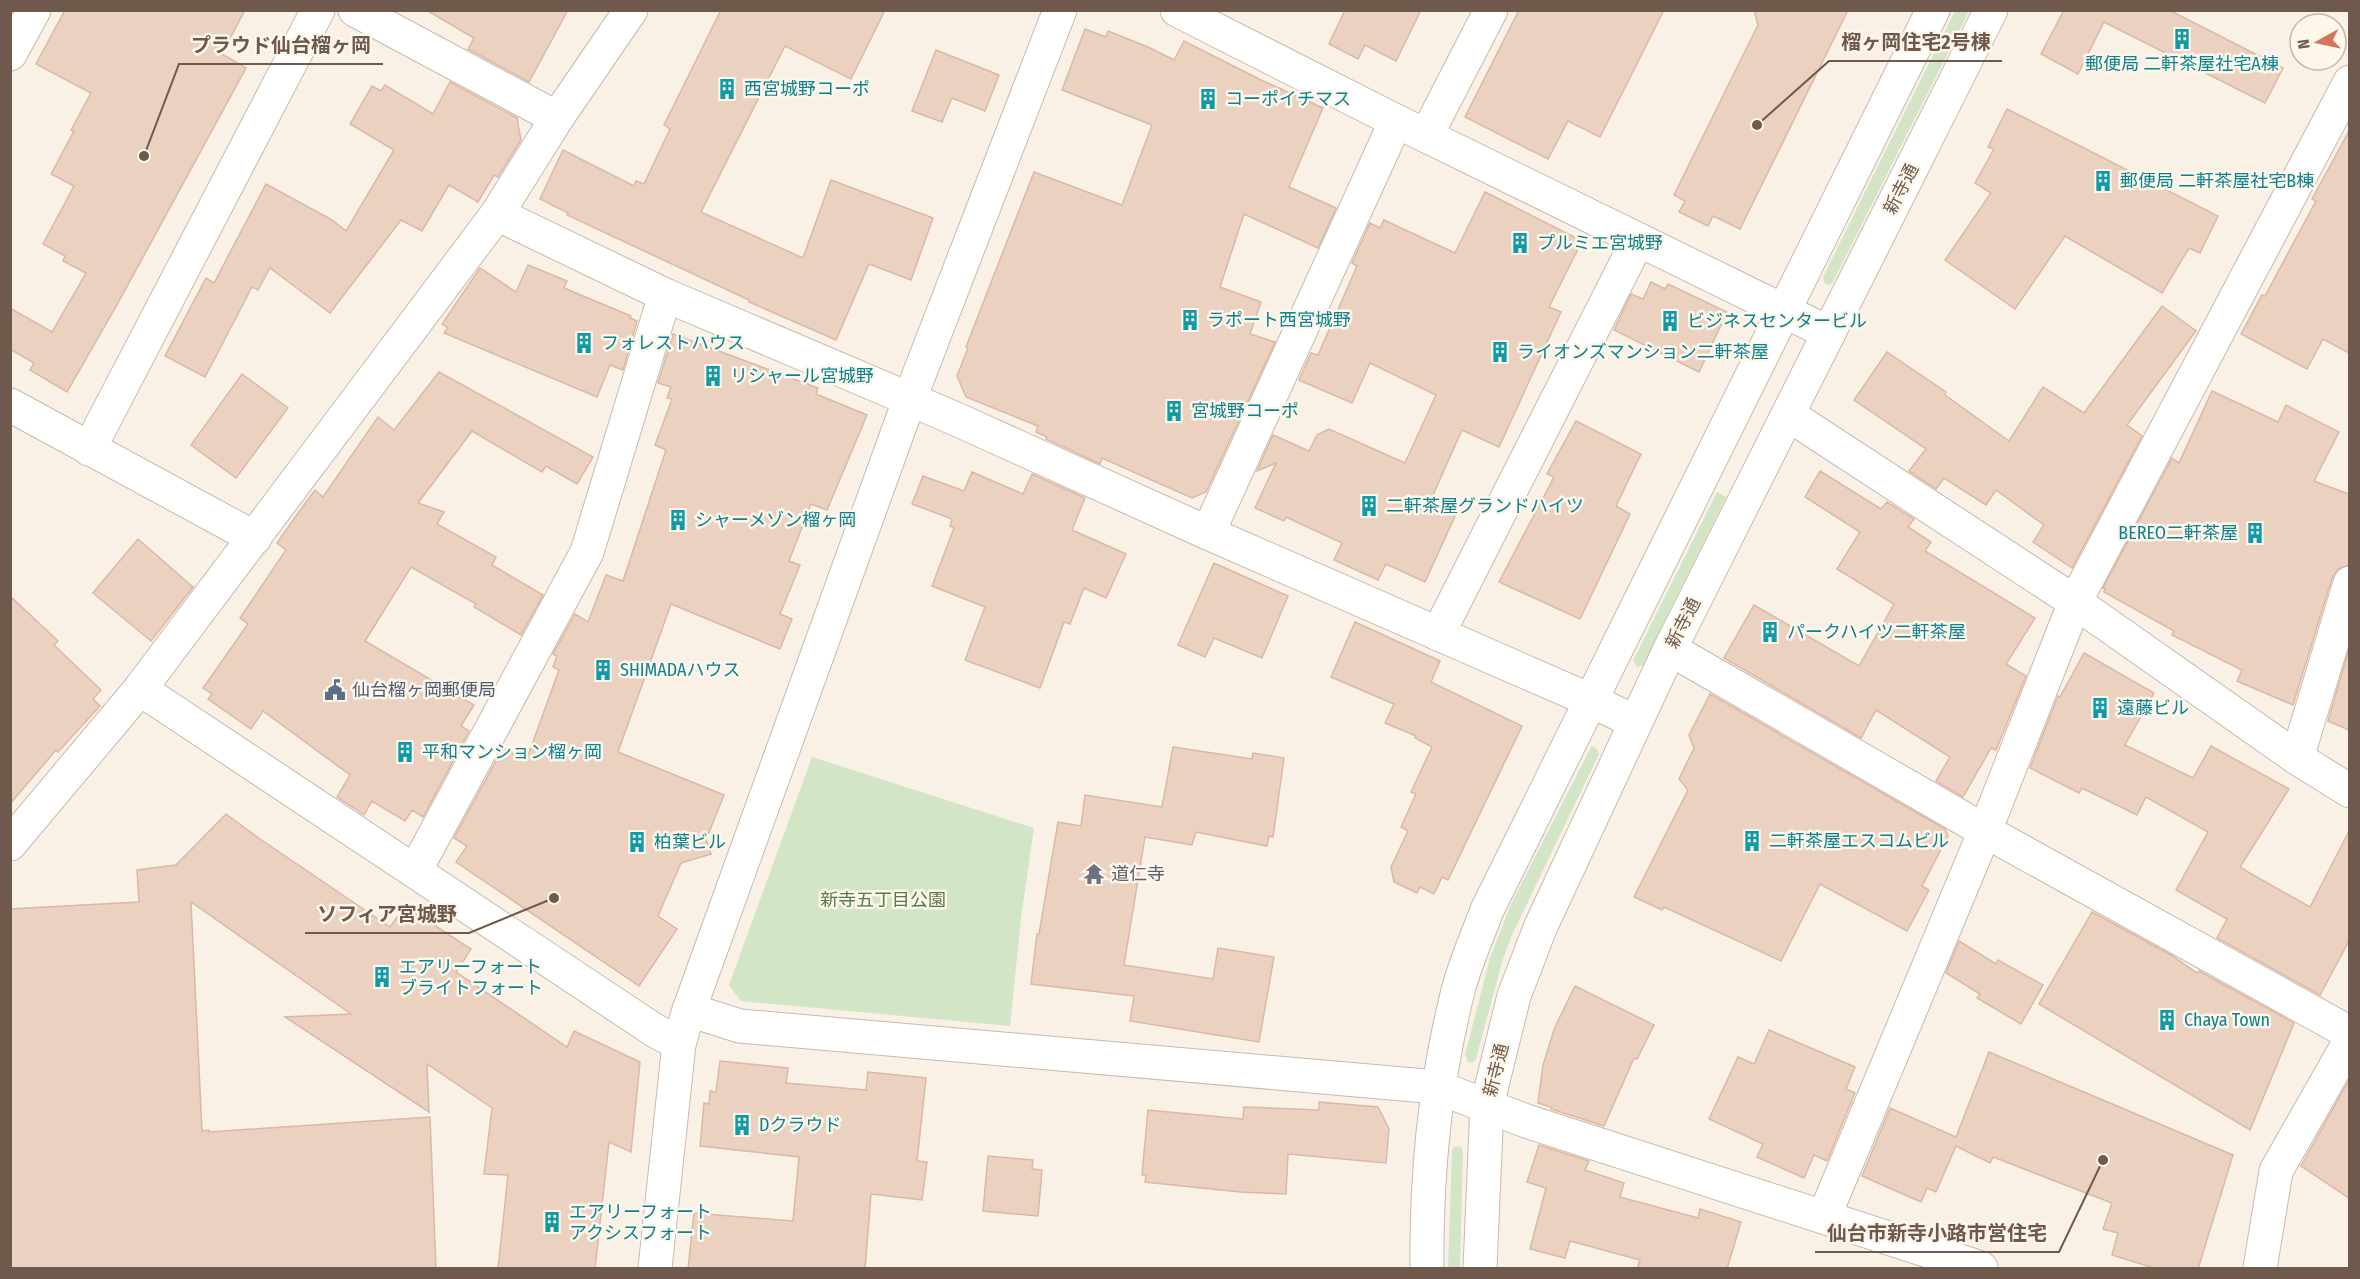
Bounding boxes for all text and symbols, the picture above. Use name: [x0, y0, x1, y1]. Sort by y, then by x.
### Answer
north arrow: [2288, 12, 2348, 72]
callout: 榴ヶ岡住宅2号棟: [1829, 23, 2002, 61]
callout: プラウド仙台榴ヶ岡: [179, 26, 383, 64]
building icon: 郵便局 二軒茶屋社宅A棟: [2170, 27, 2194, 51]
text: 榴ヶ岡住宅2号棟: [1841, 30, 1991, 54]
text: プラウド仙台榴ヶ岡: [191, 33, 371, 57]
text: N: [2294, 38, 2314, 50]
place label: 郵便局 二軒茶屋社宅A棟: [2085, 53, 2279, 75]
building icon: 西宮城野コーポ: [715, 77, 739, 101]
place label: 西宮城野コーポ: [744, 78, 870, 100]
building icon: コーポイチマス: [1196, 87, 1220, 111]
place label: コーポイチマス: [1225, 88, 1351, 110]
street label: 新寺通: [1879, 160, 1923, 218]
building icon: 郵便局 二軒茶屋社宅B棟: [2091, 169, 2115, 193]
place label: 郵便局 二軒茶屋社宅B棟: [2120, 170, 2314, 192]
building icon: プルミエ宮城野: [1508, 231, 1532, 255]
place label: プルミエ宮城野: [1537, 232, 1663, 254]
building icon: ラポート西宮城野: [1178, 308, 1202, 332]
place label: ラポート西宮城野: [1207, 309, 1351, 331]
building icon: ビジネスセンタービル: [1658, 309, 1682, 333]
place label: ビジネスセンタービル: [1687, 310, 1867, 332]
building icon: フォレストハウス: [572, 331, 596, 355]
place label: フォレストハウス: [601, 332, 745, 354]
building icon: ライオンズマンション二軒茶屋: [1488, 340, 1512, 364]
place label: ライオンズマンション二軒茶屋: [1517, 341, 1769, 363]
building icon: リシャール宮城野: [701, 364, 725, 388]
place label: リシャール宮城野: [730, 365, 874, 387]
building icon: 宮城野コーポ: [1162, 399, 1186, 423]
place label: 宮城野コーポ: [1191, 400, 1299, 422]
building icon: 二軒茶屋グランドハイツ: [1357, 494, 1381, 518]
place label: 二軒茶屋グランドハイツ: [1386, 495, 1584, 517]
building icon: シャーメゾン榴ヶ岡: [666, 508, 690, 532]
place label: シャーメゾン榴ヶ岡: [695, 509, 856, 531]
building icon: BEREO二軒茶屋: [2243, 521, 2267, 545]
place label: BEREO二軒茶屋: [2118, 522, 2238, 544]
street label: 新寺通: [1661, 594, 1705, 652]
building icon: パークハイツ二軒茶屋: [1758, 620, 1782, 644]
place label: パークハイツ二軒茶屋: [1787, 621, 1966, 643]
building icon: SHIMADAハウス: [591, 658, 615, 682]
place label: SHIMADAハウス: [620, 659, 741, 681]
public building icon: 仙台榴ヶ岡郵便局: [323, 678, 347, 702]
place label: 仙台榴ヶ岡郵便局: [352, 679, 496, 701]
building icon: 遠藤ビル: [2088, 696, 2112, 720]
place label: 遠藤ビル: [2117, 697, 2189, 719]
building icon: 平和マンション榴ヶ岡: [393, 740, 417, 764]
place label: 平和マンション榴ヶ岡: [422, 741, 602, 763]
building icon: 二軒茶屋エスコムビル: [1740, 829, 1764, 853]
building icon: 柏葉ビル: [625, 830, 649, 854]
place label: 二軒茶屋エスコムビル: [1769, 830, 1949, 852]
place label: 柏葉ビル: [654, 831, 726, 853]
temple icon: 道仁寺: [1082, 862, 1106, 886]
place label: 道仁寺: [1111, 863, 1165, 885]
park label: 新寺五丁目公園: [820, 889, 946, 911]
callout: ソフィア宮城野: [305, 895, 469, 933]
text: ソフィア宮城野: [317, 902, 457, 926]
place label: エアリーフォート ブライトフォート: [399, 956, 543, 999]
building icon: エアリーフォート ブライトフォート: [370, 965, 394, 989]
building icon: Chaya Town: [2155, 1008, 2179, 1032]
place label: Chaya Town: [2184, 1009, 2270, 1031]
street label: 新寺通: [1479, 1041, 1513, 1099]
building icon: Dクラウド: [730, 1113, 754, 1137]
place label: Dクラウド: [759, 1114, 841, 1136]
place label: エアリーフォート アクシスフォート: [569, 1201, 712, 1244]
building icon: エアリーフォート アクシスフォート: [540, 1210, 564, 1234]
callout: 仙台市新寺小路市営住宅: [1815, 1214, 2059, 1252]
text: 仙台市新寺小路市営住宅: [1827, 1221, 2047, 1245]

